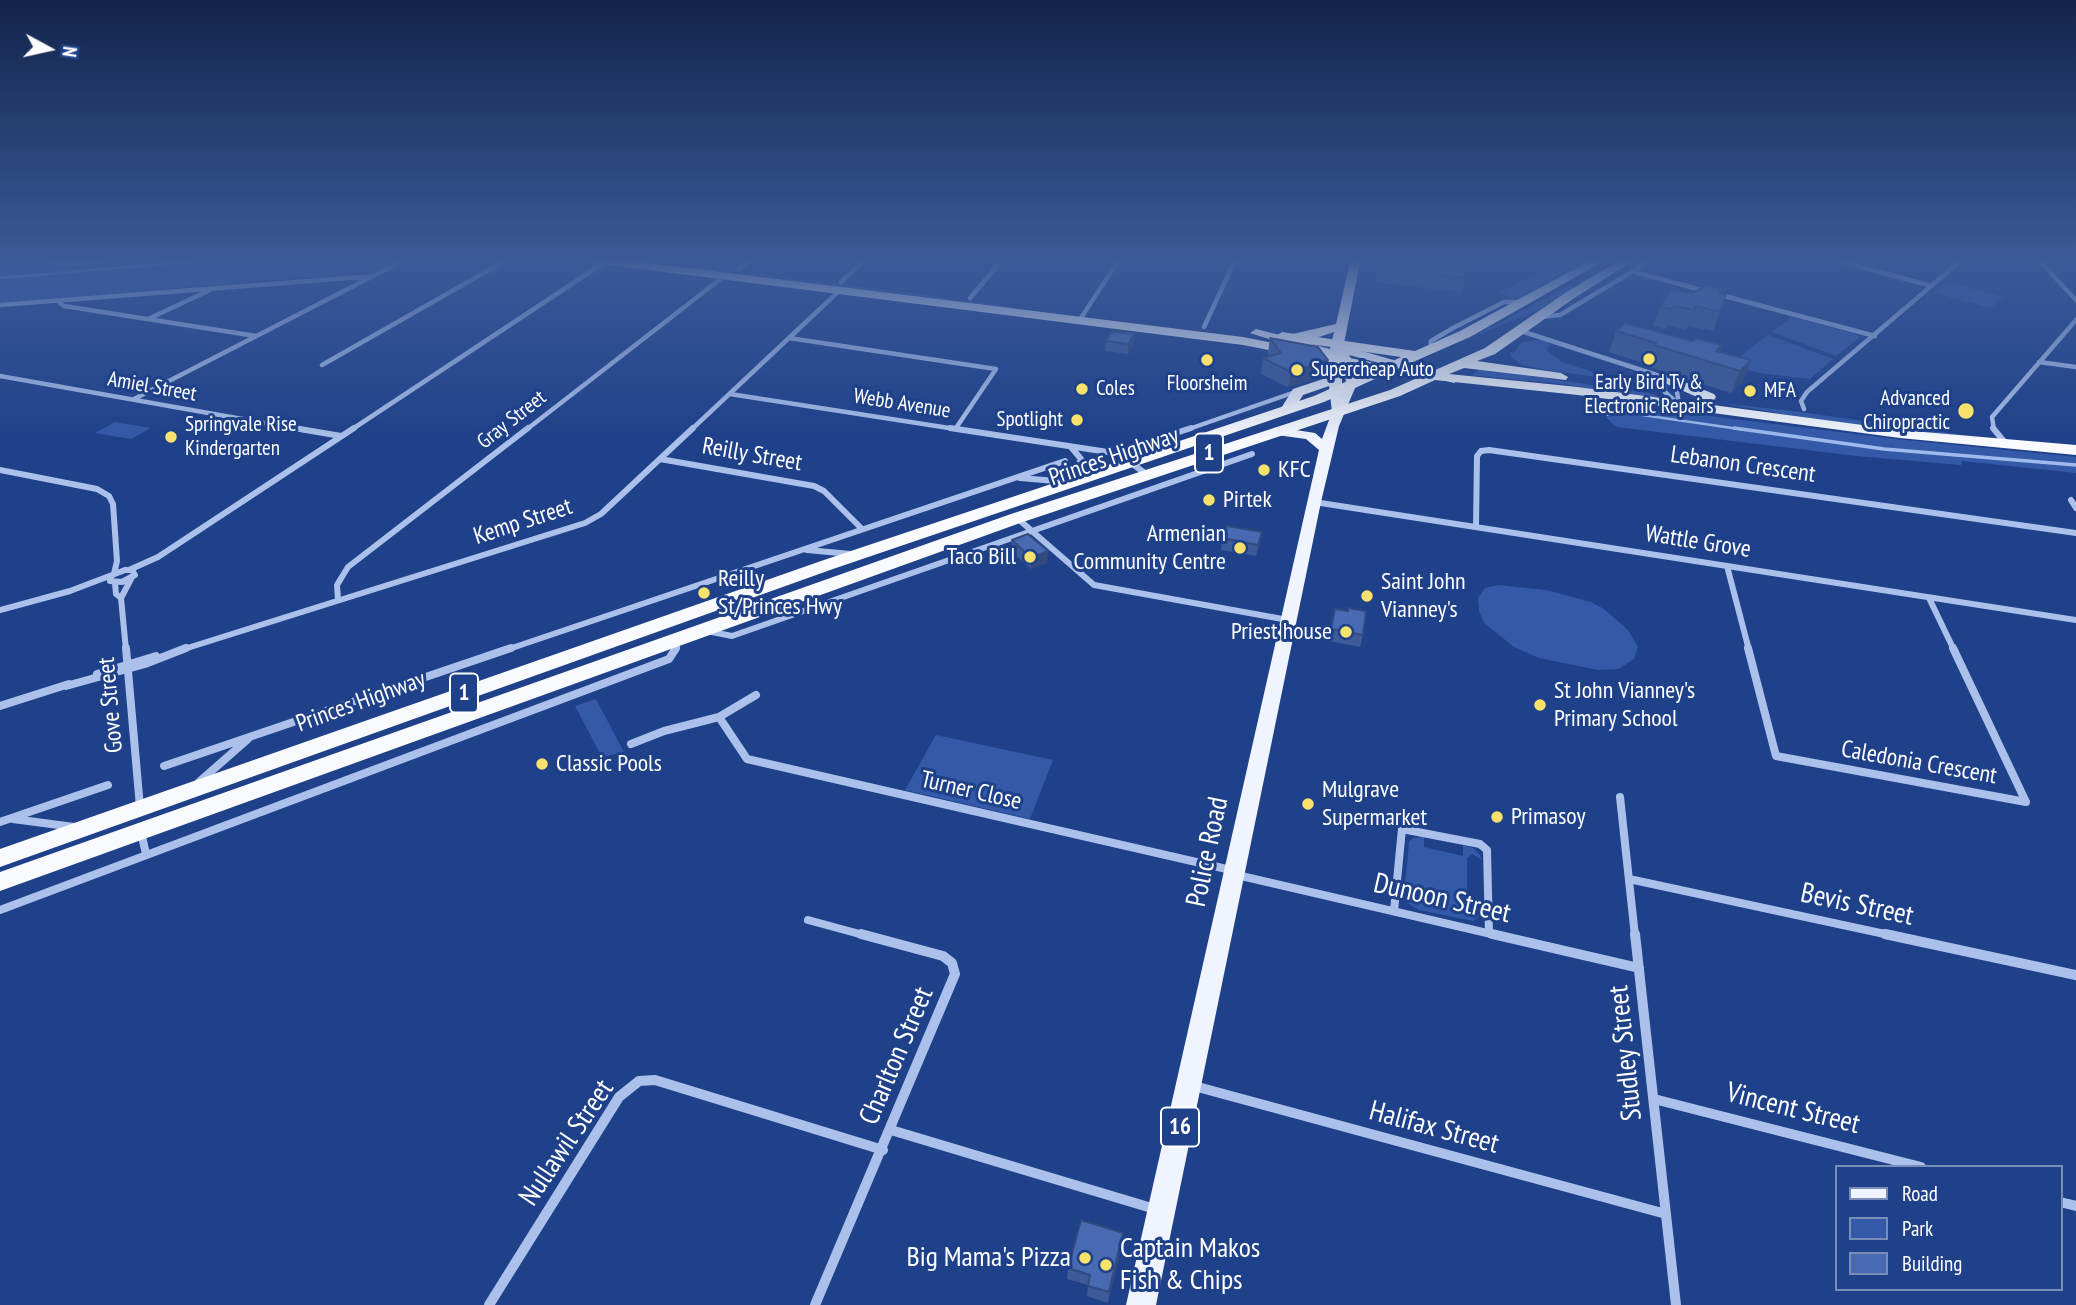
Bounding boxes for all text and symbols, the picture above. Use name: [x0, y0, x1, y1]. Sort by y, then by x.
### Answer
north arrow: [14, 14, 84, 84]
text: N: [57, 45, 82, 59]
marker: Early Bird Tv & Electronic Repairs: [1641, 351, 1657, 367]
marker: Floorsheim: [1199, 352, 1215, 368]
place label: Supercheap Auto: [1311, 357, 1434, 383]
marker: Supercheap Auto: [1289, 362, 1305, 378]
street label: Amiel Street: [106, 367, 198, 407]
place label: Early Bird Tv & Electronic Repairs: [1584, 370, 1714, 420]
place label: Floorsheim: [1167, 371, 1247, 397]
place label: Coles: [1096, 376, 1135, 402]
place label: MFA: [1764, 378, 1796, 404]
marker: Coles: [1074, 381, 1090, 397]
marker: MFA: [1742, 383, 1758, 399]
street label: Webb Avenue: [852, 384, 952, 424]
street label: Gray Street: [473, 385, 551, 455]
place label: Advanced Chiropractic: [1863, 386, 1950, 436]
marker: Advanced Chiropractic: [1956, 401, 1976, 421]
place label: Spotlight: [996, 407, 1063, 433]
place label: Springvale Rise Kindergarten: [185, 412, 297, 462]
marker: Spotlight: [1069, 412, 1085, 428]
street label: Princes Highway: [1045, 421, 1183, 493]
marker: Springvale Rise Kindergarten: [163, 429, 179, 445]
street label: Reilly Street: [700, 432, 804, 478]
road number: 1: [1195, 433, 1223, 472]
street label: Lebanon Crescent: [1669, 441, 1817, 489]
place label: KFC: [1278, 456, 1311, 484]
marker: KFC: [1256, 462, 1272, 478]
place label: Pirtek: [1223, 486, 1272, 514]
marker: Pirtek: [1201, 492, 1217, 508]
street label: Kemp Street: [470, 493, 576, 551]
street label: Wattle Grove: [1643, 519, 1753, 565]
place label: Armenian Community Centre: [1073, 520, 1226, 576]
marker: Armenian Community Centre: [1232, 540, 1248, 556]
place label: Taco Bill: [946, 543, 1016, 571]
marker: Taco Bill: [1022, 549, 1038, 565]
place label: Reilly St/Princes Hwy: [718, 565, 842, 621]
place label: Saint John Vianney's: [1381, 568, 1466, 624]
marker: Reilly St/Princes Hwy: [696, 585, 712, 601]
marker: Saint John Vianney's: [1359, 588, 1375, 604]
place label: Priest house: [1231, 618, 1332, 646]
marker: Priest house: [1338, 624, 1354, 640]
street label: Gove Street: [92, 656, 130, 754]
street label: Princes Highway: [292, 665, 430, 739]
road number: 1: [450, 674, 478, 712]
place label: St John Vianney's Primary School: [1554, 677, 1695, 733]
marker: St John Vianney's Primary School: [1532, 697, 1548, 713]
street label: Caledonia Crescent: [1839, 735, 1999, 791]
place label: Classic Pools: [556, 750, 662, 778]
marker: Classic Pools: [534, 756, 550, 772]
street label: Turner Close: [918, 765, 1024, 817]
place label: Mulgrave Supermarket: [1322, 776, 1427, 832]
street label: Police Road: [1180, 794, 1236, 910]
marker: Mulgrave Supermarket: [1300, 796, 1316, 812]
place label: Primasoy: [1511, 803, 1585, 831]
marker: Primasoy: [1489, 809, 1505, 825]
street label: Dunoon Street: [1370, 867, 1514, 931]
street label: Bevis Street: [1797, 877, 1917, 933]
street label: Charlton Street: [853, 982, 941, 1130]
street label: Studley Street: [1602, 984, 1650, 1122]
street label: Nullawil Street: [513, 1074, 621, 1212]
street label: Vincent Street: [1723, 1076, 1863, 1142]
street label: Halifax Street: [1366, 1095, 1502, 1161]
road number: 16: [1161, 1108, 1199, 1146]
legend: [1834, 1165, 2062, 1291]
text: Road: [1902, 1180, 1938, 1207]
text: Park: [1902, 1215, 1933, 1242]
place label: Captain Makos Fish & Chips: [1120, 1232, 1260, 1298]
place label: Big Mama's Pizza: [906, 1241, 1071, 1275]
marker: Big Mama's Pizza: [1077, 1250, 1093, 1266]
text: Building: [1902, 1250, 1962, 1277]
marker: Captain Makos Fish & Chips: [1098, 1257, 1114, 1273]

